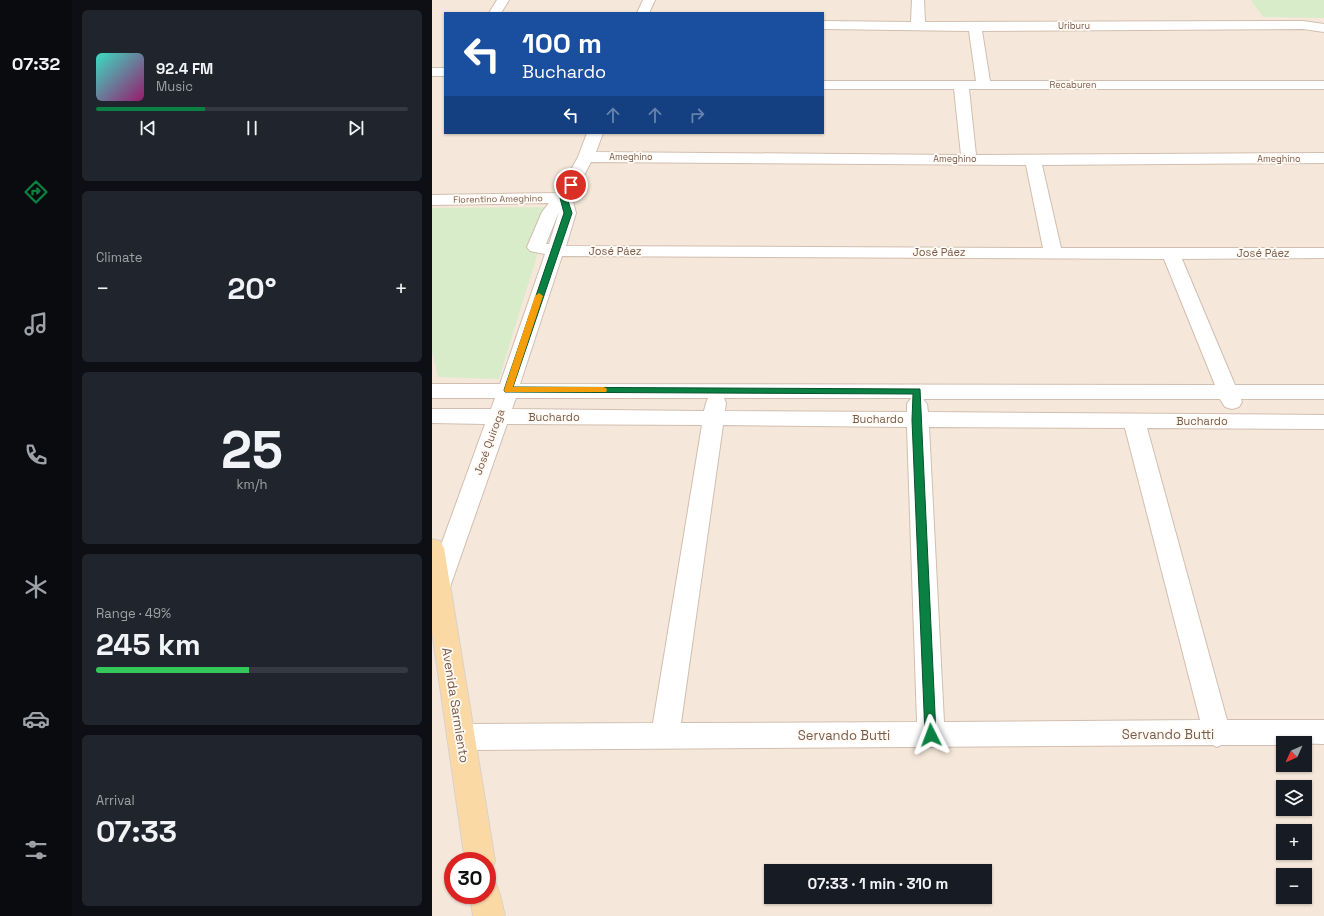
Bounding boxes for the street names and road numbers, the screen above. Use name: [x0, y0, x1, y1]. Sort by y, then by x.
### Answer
street label: Uriburu: [1058, 20, 1090, 32]
street label: Recaburen: [1050, 79, 1096, 91]
street label: Ameghino: [609, 151, 653, 163]
street label: Ameghino: [933, 153, 977, 165]
street label: Ameghino: [1257, 153, 1301, 165]
street label: Florentino Ameghino: [453, 192, 543, 206]
street label: José Páez: [589, 244, 642, 258]
street label: José Páez: [913, 245, 966, 259]
street label: José Páez: [1237, 246, 1290, 260]
street label: José Quiroga: [471, 407, 508, 477]
street label: Buchardo: [528, 410, 580, 424]
street label: Buchardo: [852, 412, 904, 426]
street label: Buchardo: [1176, 414, 1228, 428]
street label: Avenida Sarmiento: [438, 646, 473, 764]
street label: Servando Butti: [1122, 726, 1214, 743]
street label: Servando Butti: [798, 727, 890, 744]

